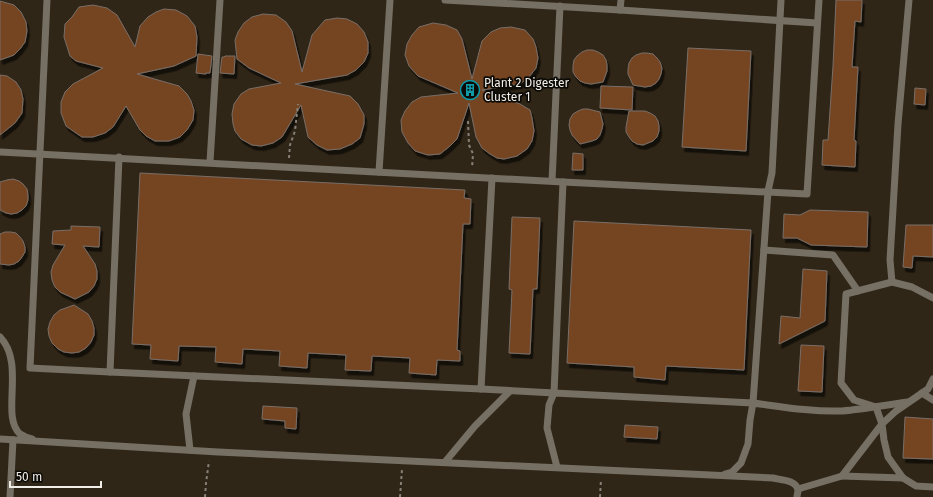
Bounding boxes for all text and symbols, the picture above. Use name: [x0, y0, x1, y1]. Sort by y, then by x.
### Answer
place label: Plant 2 Digester Cluster 1: [484, 76, 569, 104]
building icon: Plant 2 Digester Cluster 1: [459, 79, 481, 101]
scale bar: [10, 463, 101, 489]
text: 50 m: [16, 470, 42, 484]

